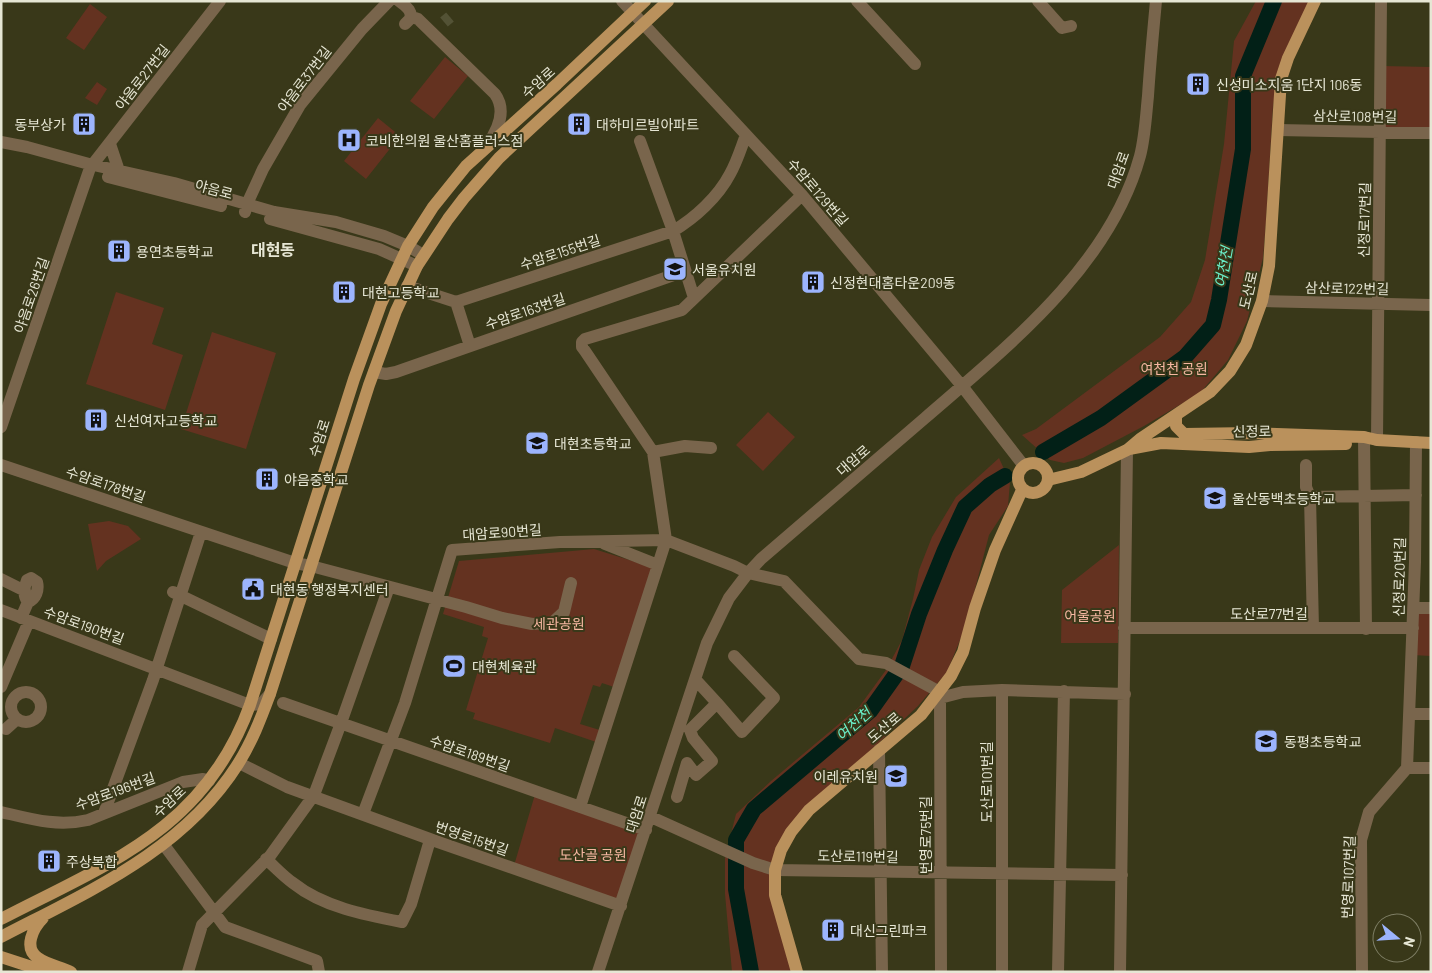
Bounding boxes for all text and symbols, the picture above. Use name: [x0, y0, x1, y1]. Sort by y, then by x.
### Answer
street label: 야음로27번길: [111, 41, 173, 113]
street label: 야음로37번길: [274, 43, 334, 115]
street label: 수암로: [518, 63, 558, 101]
building icon: 신성미소지움 1단지 106동: [1185, 71, 1211, 97]
place label: 신성미소지움 1단지 106동: [1216, 76, 1363, 93]
street label: 삼산로108번길: [1313, 107, 1397, 125]
building icon: 동부상가: [71, 111, 97, 137]
building icon: 대하미르빌아파트: [566, 111, 592, 137]
place label: 동부상가: [14, 116, 66, 133]
place label: 대하미르빌아파트: [596, 116, 699, 133]
hospital icon: 코비한의원 울산홈플러스점: [336, 127, 362, 153]
place label: 코비한의원 울산홈플러스점: [366, 132, 523, 149]
street label: 대암로: [1103, 149, 1133, 191]
street label: 수암로129번길: [784, 155, 852, 229]
street label: 야음로: [193, 176, 235, 202]
street label: 신정로17번길: [1355, 182, 1373, 258]
street label: 수암로155번길: [518, 231, 602, 273]
building icon: 용연초등학교: [106, 238, 132, 264]
district label: 대현동: [251, 240, 295, 259]
place label: 용연초등학교: [136, 243, 213, 260]
water label: 여천천: [1211, 243, 1236, 289]
street label: 야음로26번길: [10, 255, 52, 335]
school or university icon: 서울유치원: [662, 256, 688, 282]
place label: 서울유치원: [692, 261, 756, 278]
building icon: 신정현대홈타운209동: [800, 269, 826, 295]
street label: 도산로: [1235, 269, 1261, 311]
place label: 신정현대홈타운209동: [830, 274, 956, 291]
building icon: 대현고등학교: [331, 279, 357, 305]
street label: 삼산로122번길: [1305, 279, 1389, 297]
place label: 대현고등학교: [362, 284, 439, 301]
street label: 수암로163번길: [483, 289, 567, 333]
park label: 여천천 공원: [1140, 360, 1208, 377]
building icon: 신선여자고등학교: [83, 407, 109, 433]
place label: 신선여자고등학교: [114, 412, 217, 429]
street label: 수암로: [305, 417, 333, 459]
street label: 신정로: [1233, 422, 1272, 440]
school or university icon: 대현초등학교: [524, 430, 550, 456]
place label: 대현초등학교: [554, 435, 631, 452]
street label: 대암로: [833, 441, 873, 479]
street label: 수암로178번길: [64, 462, 148, 506]
building icon: 야음중학교: [254, 466, 280, 492]
place label: 야음중학교: [284, 471, 349, 488]
school or university icon: 울산동백초등학교: [1202, 485, 1228, 511]
place label: 울산동백초등학교: [1232, 490, 1335, 507]
street label: 대암로90번길: [462, 521, 542, 543]
street label: 신정로20번길: [1390, 537, 1408, 617]
public building icon: 대현동 행정복지센터: [240, 576, 266, 602]
place label: 대현동 행정복지센터: [270, 581, 389, 598]
street label: 수암로190번길: [41, 603, 127, 647]
street label: 도산로77번길: [1230, 605, 1308, 622]
park label: 어울공원: [1064, 607, 1116, 624]
park label: 세관공원: [533, 615, 585, 632]
sports icon: 대현체육관: [441, 653, 467, 679]
place label: 대현체육관: [472, 658, 537, 675]
water label: 여천천: [832, 702, 876, 745]
street label: 도산로: [864, 708, 904, 746]
school or university icon: 동평초등학교: [1253, 728, 1279, 754]
street label: 수암로189번길: [428, 731, 512, 775]
place label: 동평초등학교: [1284, 733, 1361, 750]
street label: 도산로101번길: [978, 741, 995, 823]
school or university icon: 이레유치원: [883, 763, 909, 789]
place label: 이레유치원: [814, 768, 878, 785]
street label: 수암로196번길: [73, 769, 157, 813]
street label: 수암로: [149, 782, 189, 820]
street label: 대암로: [622, 793, 650, 835]
street label: 번영로75번길: [917, 796, 934, 874]
street label: 번영로15번길: [433, 818, 511, 858]
street label: 번영로107번길: [1338, 835, 1358, 919]
park label: 도산골 공원: [559, 846, 627, 863]
street label: 도산로119번길: [817, 847, 899, 865]
building icon: 주상복합: [36, 848, 62, 874]
place label: 주상복합: [66, 853, 118, 870]
north arrow: [1372, 913, 1422, 963]
building icon: 대신그린파크: [820, 917, 846, 943]
place label: 대신그린파크: [850, 922, 927, 939]
text: N: [1400, 935, 1419, 949]

